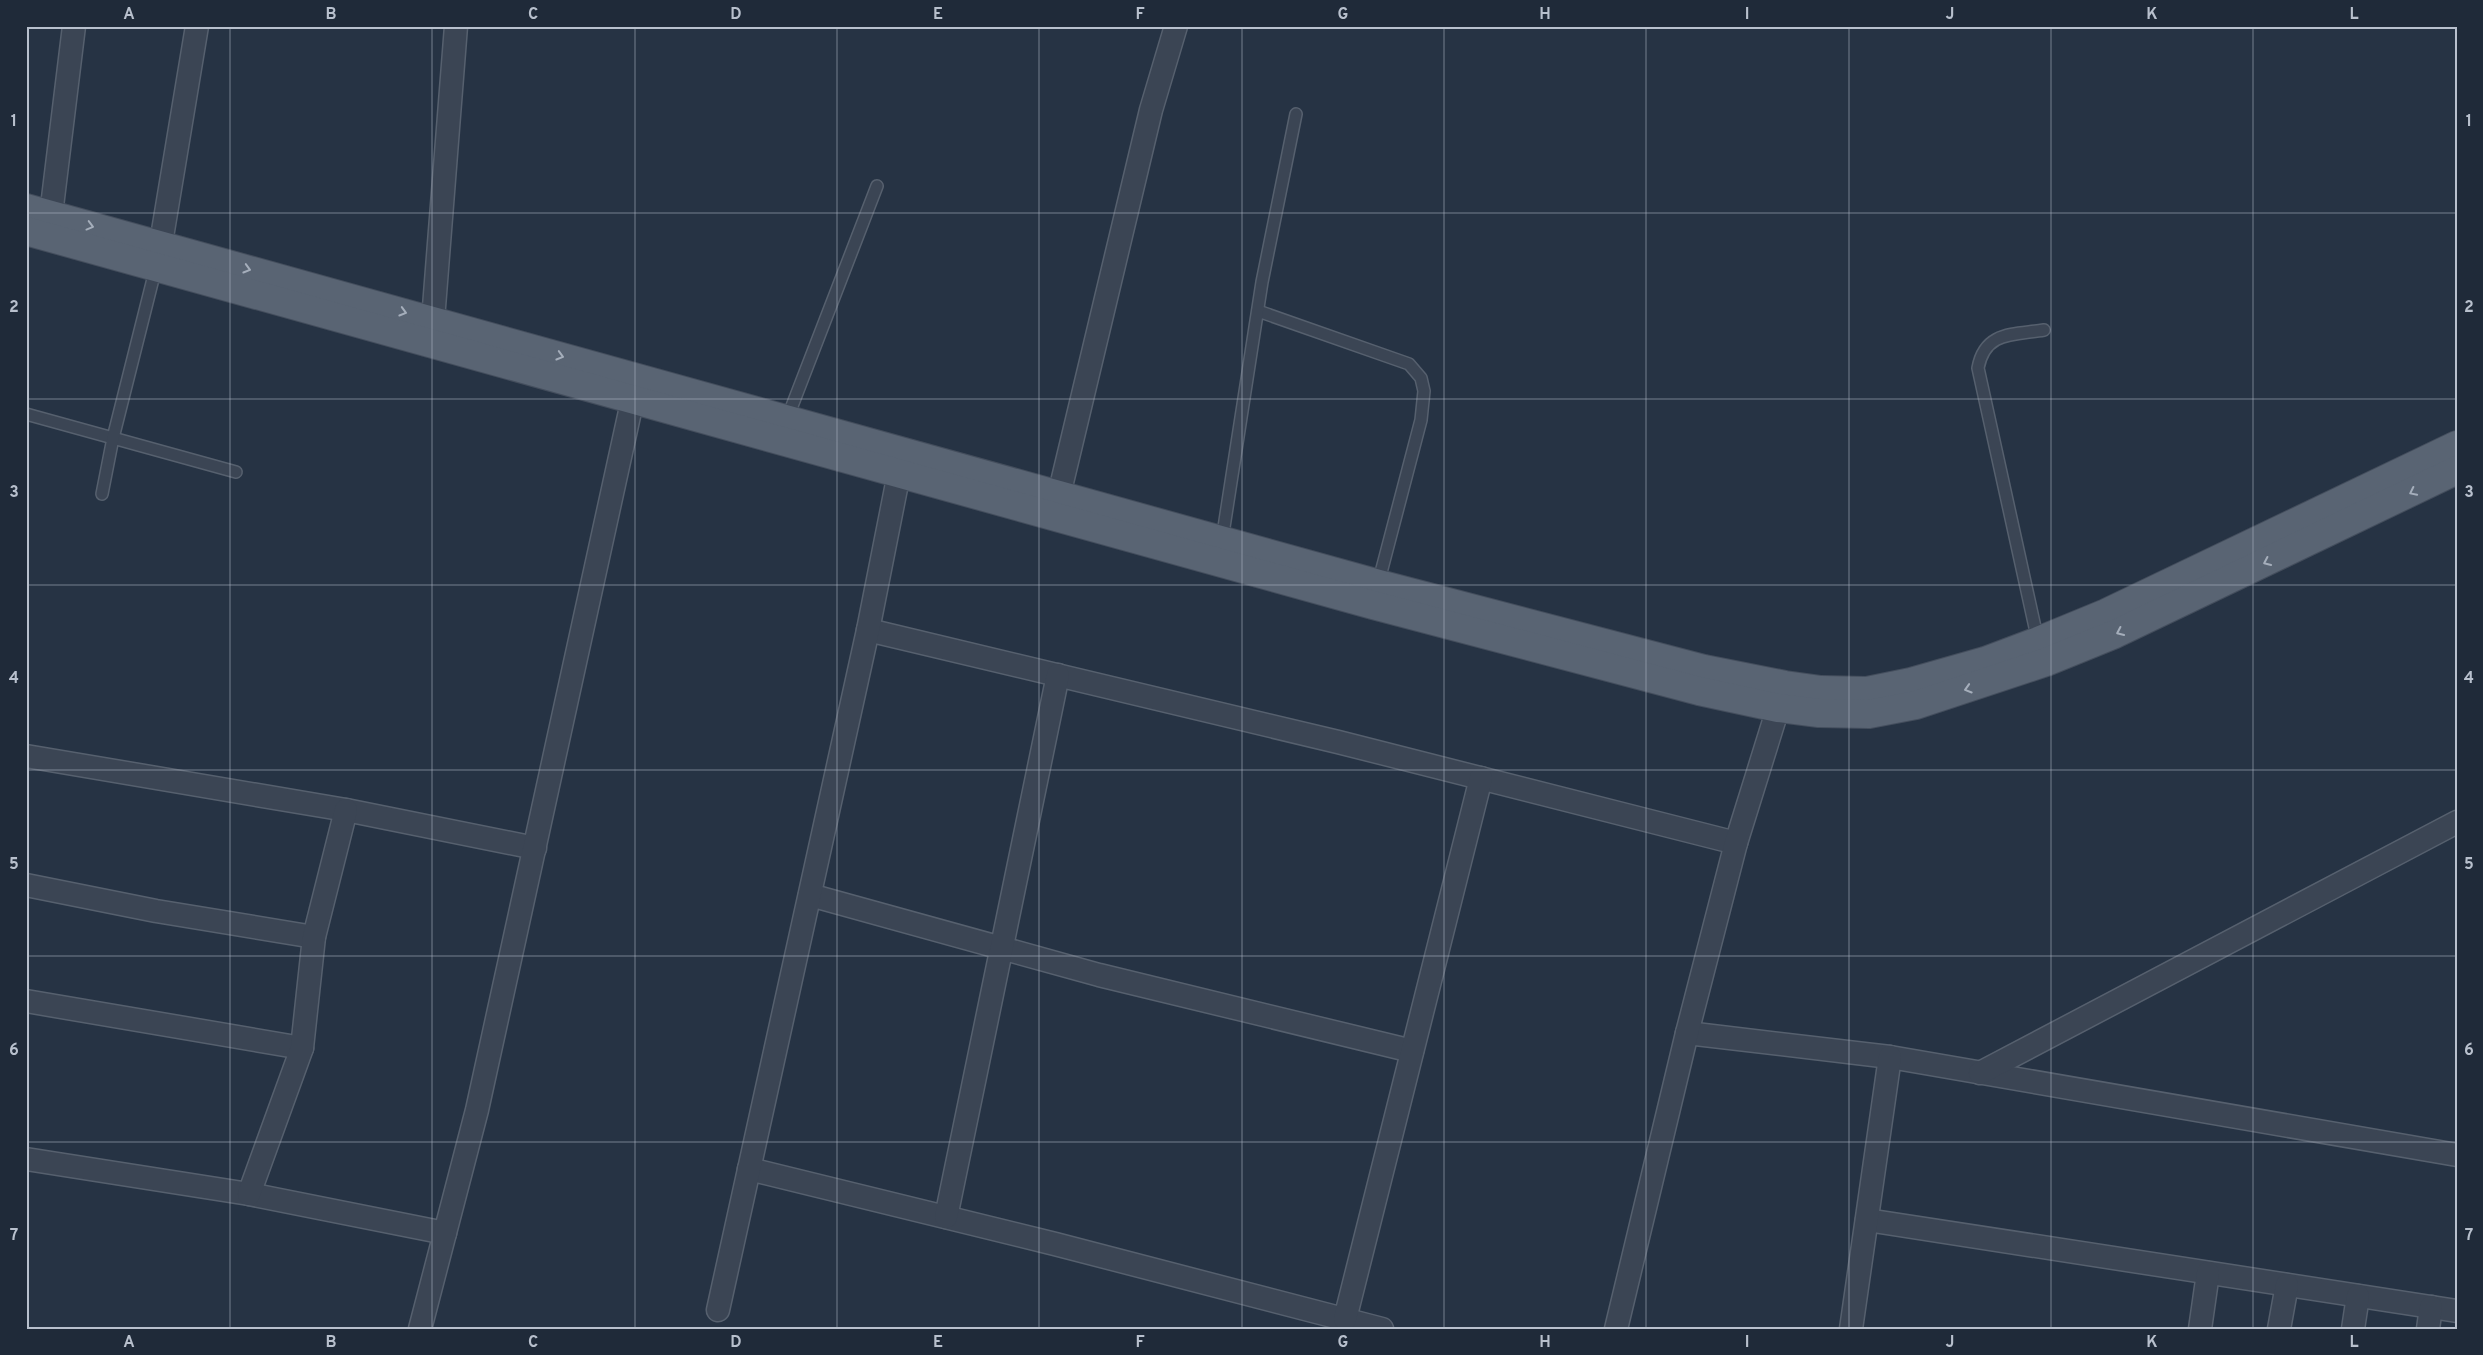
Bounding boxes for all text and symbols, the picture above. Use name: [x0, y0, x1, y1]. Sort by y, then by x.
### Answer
text: A: [123, 5, 135, 25]
text: B: [325, 5, 337, 25]
text: C: [528, 5, 538, 25]
text: D: [730, 5, 742, 25]
text: E: [933, 5, 943, 25]
text: F: [1135, 5, 1145, 25]
text: G: [1338, 5, 1348, 25]
text: H: [1539, 5, 1551, 25]
text: I: [1745, 5, 1749, 25]
text: J: [1946, 5, 1954, 25]
text: K: [2146, 5, 2158, 25]
text: L: [2349, 5, 2359, 25]
text: 1: [11, 112, 17, 132]
text: 1: [2466, 112, 2472, 132]
one-way arrow: [86, 220, 94, 230]
one-way arrow: [242, 263, 250, 273]
text: 2: [9, 298, 19, 318]
text: 2: [2464, 298, 2474, 318]
one-way arrow: [399, 307, 407, 317]
one-way arrow: [555, 351, 563, 361]
text: 3: [9, 483, 19, 503]
text: 3: [2464, 483, 2474, 503]
one-way arrow: [2409, 486, 2418, 496]
one-way arrow: [2263, 556, 2272, 566]
one-way arrow: [2116, 625, 2125, 636]
text: 4: [9, 669, 19, 689]
text: 4: [2464, 669, 2474, 689]
one-way arrow: [1964, 684, 1972, 694]
text: 5: [9, 855, 19, 875]
text: 5: [2464, 855, 2474, 875]
text: 6: [9, 1041, 19, 1061]
text: 6: [2464, 1041, 2474, 1061]
text: 7: [10, 1226, 18, 1246]
text: 7: [2465, 1226, 2473, 1246]
text: A: [123, 1333, 135, 1353]
text: B: [325, 1333, 337, 1353]
text: C: [528, 1333, 538, 1353]
text: D: [730, 1333, 742, 1353]
text: E: [933, 1333, 943, 1353]
text: F: [1135, 1333, 1145, 1353]
text: G: [1338, 1333, 1348, 1353]
text: H: [1539, 1333, 1551, 1353]
text: I: [1745, 1333, 1749, 1353]
text: J: [1946, 1333, 1954, 1353]
text: K: [2146, 1333, 2158, 1353]
text: L: [2349, 1333, 2359, 1353]

